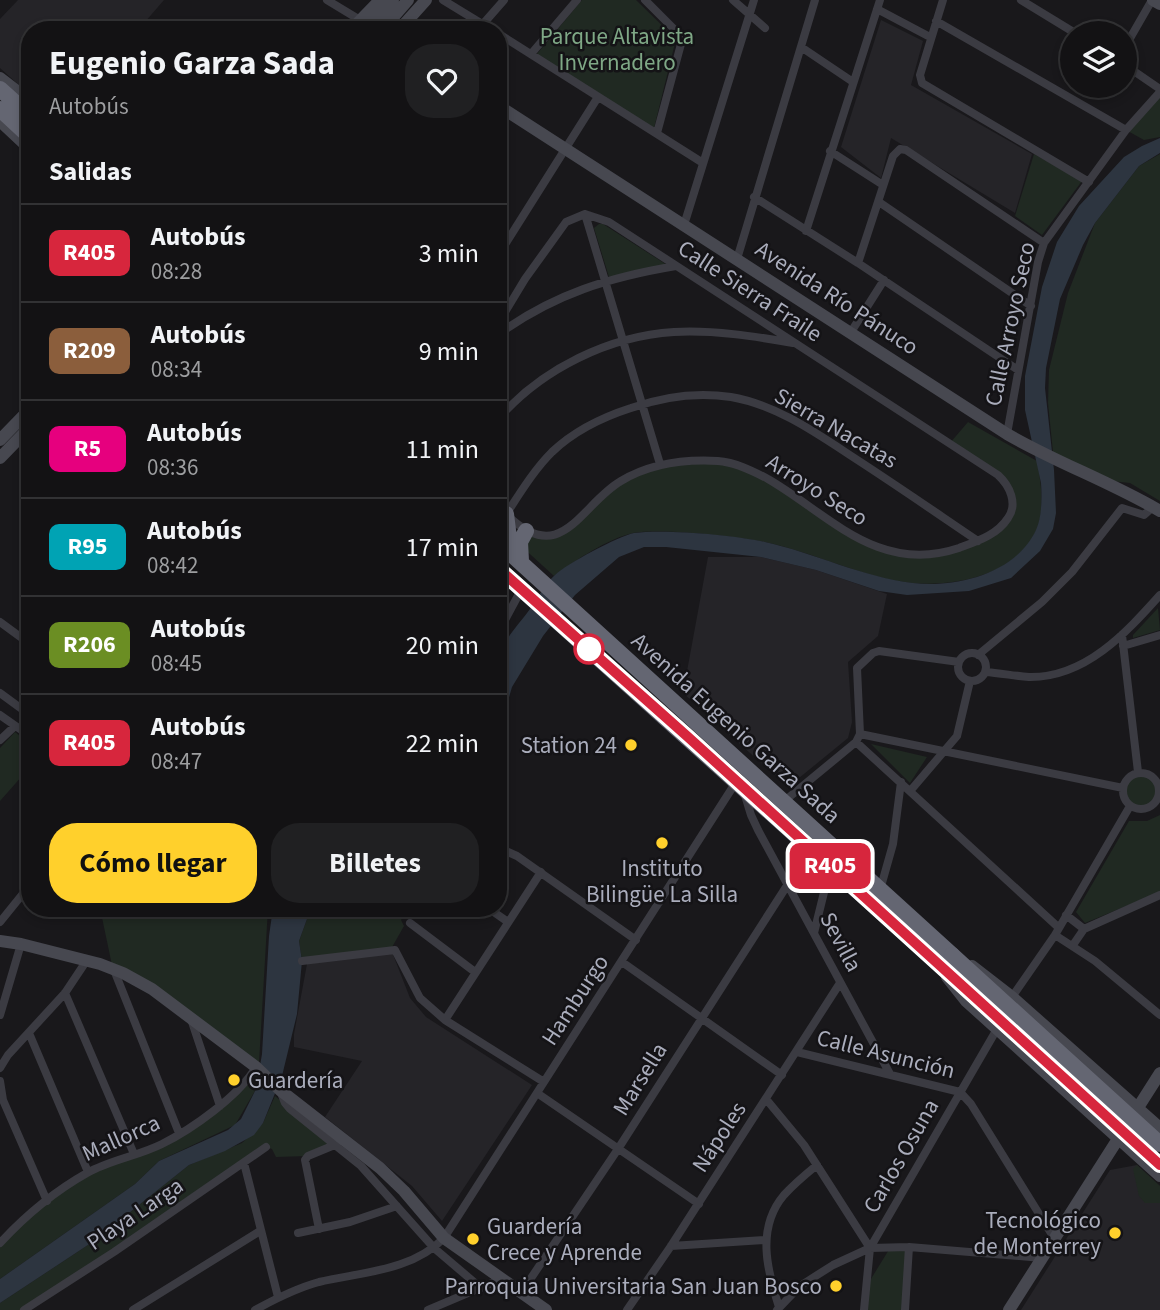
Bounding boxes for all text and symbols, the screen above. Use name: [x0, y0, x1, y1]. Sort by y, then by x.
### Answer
park label: Parque Altavista Invernadero: [540, 20, 694, 79]
map controls: [1060, 21, 1137, 98]
button: layers: [1060, 21, 1137, 98]
text: Eugenio Garza Sada: [49, 40, 335, 87]
button: heart: [405, 44, 479, 118]
text: Autobús: [49, 90, 129, 123]
text: Salidas: [49, 153, 132, 190]
text: Autobús: [151, 218, 245, 255]
street label: Calle Sierra Fraile: [671, 232, 829, 350]
street label: Avenida Río Pánuco: [749, 233, 925, 363]
text: R405: [63, 235, 116, 270]
text: 3 min: [419, 235, 479, 272]
street label: Calle Arroyo Seco: [977, 239, 1043, 409]
text: 08:28: [151, 255, 202, 288]
text: Autobús: [151, 316, 245, 353]
text: R209: [63, 333, 116, 368]
text: 9 min: [419, 333, 479, 370]
text: 08:34: [151, 353, 202, 386]
street label: Sierra Nacatas: [768, 379, 904, 477]
text: Autobús: [147, 414, 242, 451]
text: R5: [74, 431, 101, 466]
text: 11 min: [406, 431, 479, 468]
street label: Arroyo Seco: [760, 446, 874, 534]
text: 08:36: [147, 451, 198, 484]
text: Autobús: [147, 512, 242, 549]
text: R95: [67, 529, 108, 564]
text: 17 min: [406, 529, 479, 566]
text: 08:42: [147, 549, 198, 582]
text: Autobús: [151, 610, 245, 647]
street label: Avenida Eugenio Garza Sada: [624, 625, 848, 831]
text: R206: [63, 627, 116, 662]
text: 20 min: [406, 627, 479, 664]
unlabelled marker: [574, 634, 604, 664]
text: 08:45: [151, 647, 202, 680]
text: Autobús: [151, 708, 245, 745]
text: R405: [63, 725, 116, 760]
text: 22 min: [406, 725, 479, 762]
place label: Station 24: [521, 729, 617, 762]
marker: Station 24: [623, 737, 639, 753]
text: 08:47: [151, 745, 202, 778]
button: Cómo llegar: [49, 823, 257, 903]
button: Billetes: [271, 823, 479, 903]
marker: Instituto Bilingüe La Silla: [654, 835, 670, 851]
line badge: R405: [781, 843, 879, 889]
text: R405: [804, 848, 856, 883]
place label: Instituto Bilingüe La Silla: [586, 852, 738, 911]
street label: Sevilla: [812, 906, 870, 978]
street label: Hamburgo: [533, 948, 617, 1052]
street label: Calle Asunción: [813, 1021, 959, 1087]
street label: Marsella: [605, 1036, 675, 1122]
place label: Guardería: [248, 1064, 343, 1097]
marker: Guardería: [226, 1072, 242, 1088]
street label: Carlos Osuna: [855, 1093, 947, 1219]
street label: Nápoles: [684, 1095, 754, 1179]
street label: Mallorca: [77, 1106, 165, 1170]
street label: Playa Larga: [80, 1169, 190, 1259]
place label: Tecnológico de Monterrey: [974, 1204, 1101, 1263]
place label: Guardería Crece y Aprende: [487, 1210, 642, 1269]
marker: Tecnológico de Monterrey: [1107, 1225, 1123, 1241]
marker: Guardería Crece y Aprende: [465, 1231, 481, 1247]
place label: Parroquia Universitaria San Juan Bosco: [445, 1270, 822, 1303]
marker: Parroquia Universitaria San Juan Bosco: [828, 1278, 844, 1294]

